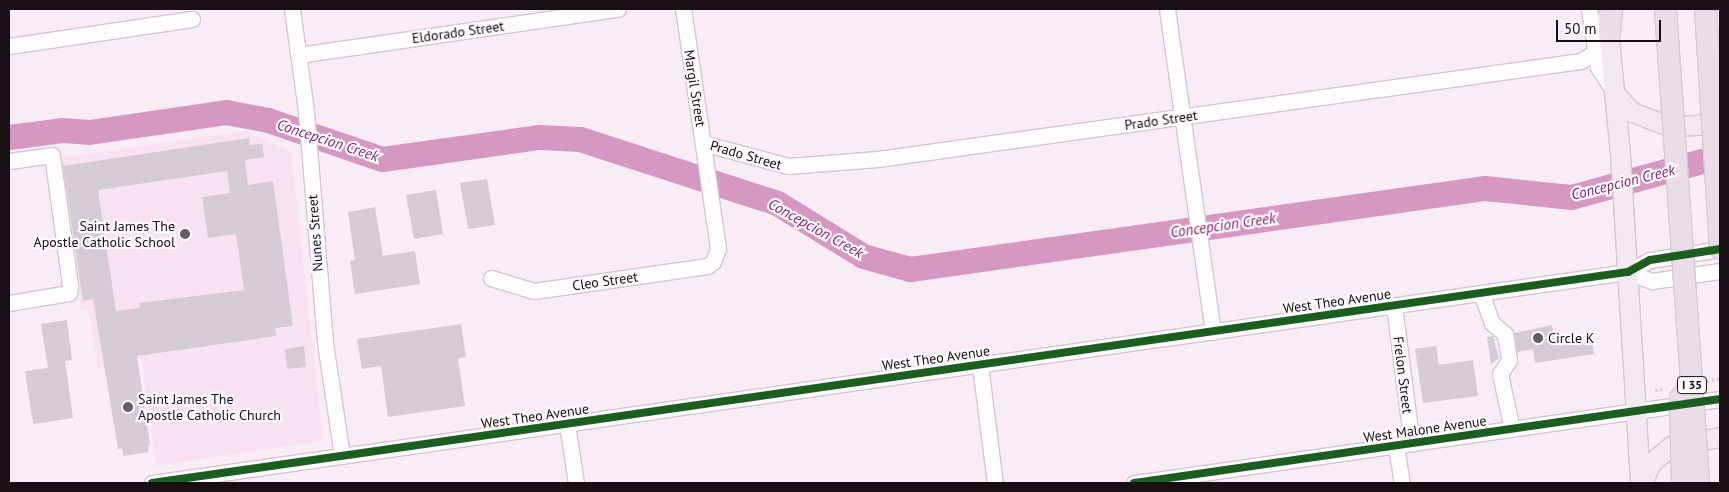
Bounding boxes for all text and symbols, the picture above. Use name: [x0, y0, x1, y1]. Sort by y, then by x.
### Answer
scale bar: [1559, 10, 1664, 42]
street label: Eldorado Street: [411, 17, 505, 47]
text: 50 m: [1564, 19, 1597, 38]
street label: Margil Street: [681, 48, 709, 128]
street label: Prado Street: [1123, 107, 1199, 133]
water label: Concepcion Creek: [275, 115, 381, 165]
street label: Prado Street: [708, 137, 784, 173]
water label: Concepcion Creek: [1569, 160, 1677, 204]
street label: Nunes Street: [304, 194, 326, 272]
water label: Concepcion Creek: [765, 194, 867, 262]
water label: Concepcion Creek: [1169, 209, 1277, 241]
place label: Saint James The Apostle Catholic School: [33, 218, 175, 250]
marker: Saint James The Apostle Catholic School: [179, 228, 191, 240]
street label: Cleo Street: [571, 268, 639, 294]
street label: West Theo Avenue: [1281, 285, 1393, 317]
place label: Circle K: [1548, 330, 1594, 346]
marker: Circle K: [1532, 332, 1544, 344]
street label: Frelon Street: [1390, 335, 1416, 415]
street label: West Theo Avenue: [880, 342, 992, 374]
road number: I 35: [1676, 376, 1708, 394]
place label: Saint James The Apostle Catholic Church: [138, 391, 281, 424]
street label: West Theo Avenue: [479, 400, 591, 432]
marker: Saint James The Apostle Catholic Church: [122, 401, 134, 413]
street label: West Malone Avenue: [1362, 412, 1488, 446]

